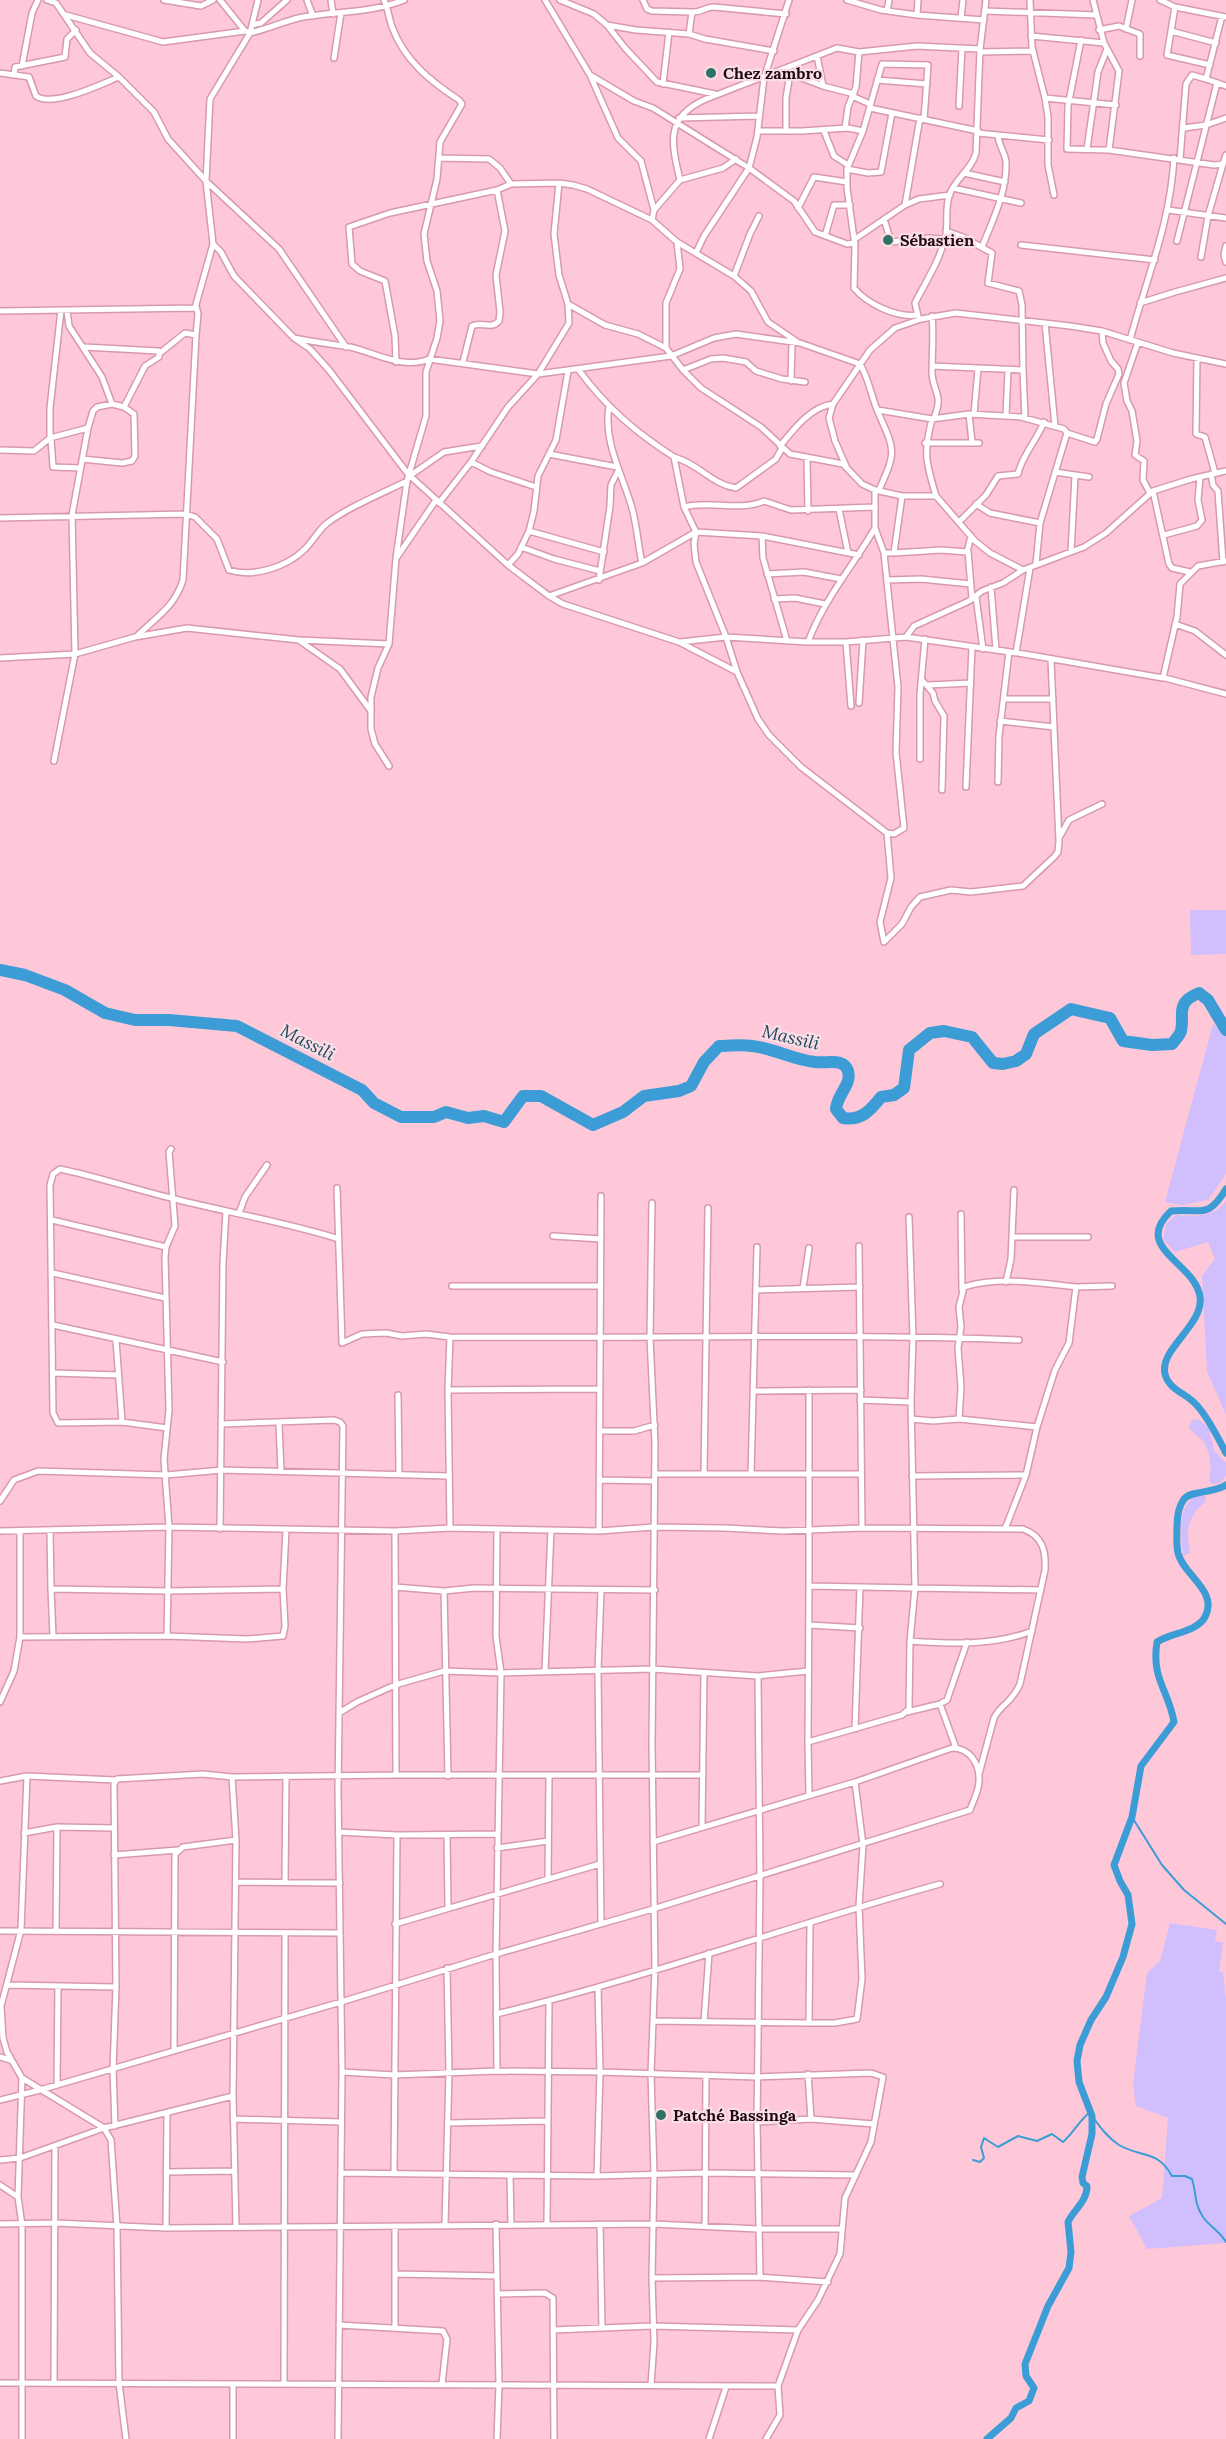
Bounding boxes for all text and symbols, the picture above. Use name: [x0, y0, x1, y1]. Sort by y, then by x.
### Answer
place label: Chez zambro: [723, 63, 822, 83]
marker: Chez zambro: [704, 66, 718, 80]
place label: Sébastien: [900, 230, 974, 250]
marker: Sébastien: [881, 233, 895, 247]
water label: Massili: [277, 1019, 339, 1066]
water label: Massili: [760, 1019, 822, 1055]
place label: Patché Bassinga: [673, 2105, 797, 2125]
marker: Patché Bassinga: [654, 2108, 668, 2122]

